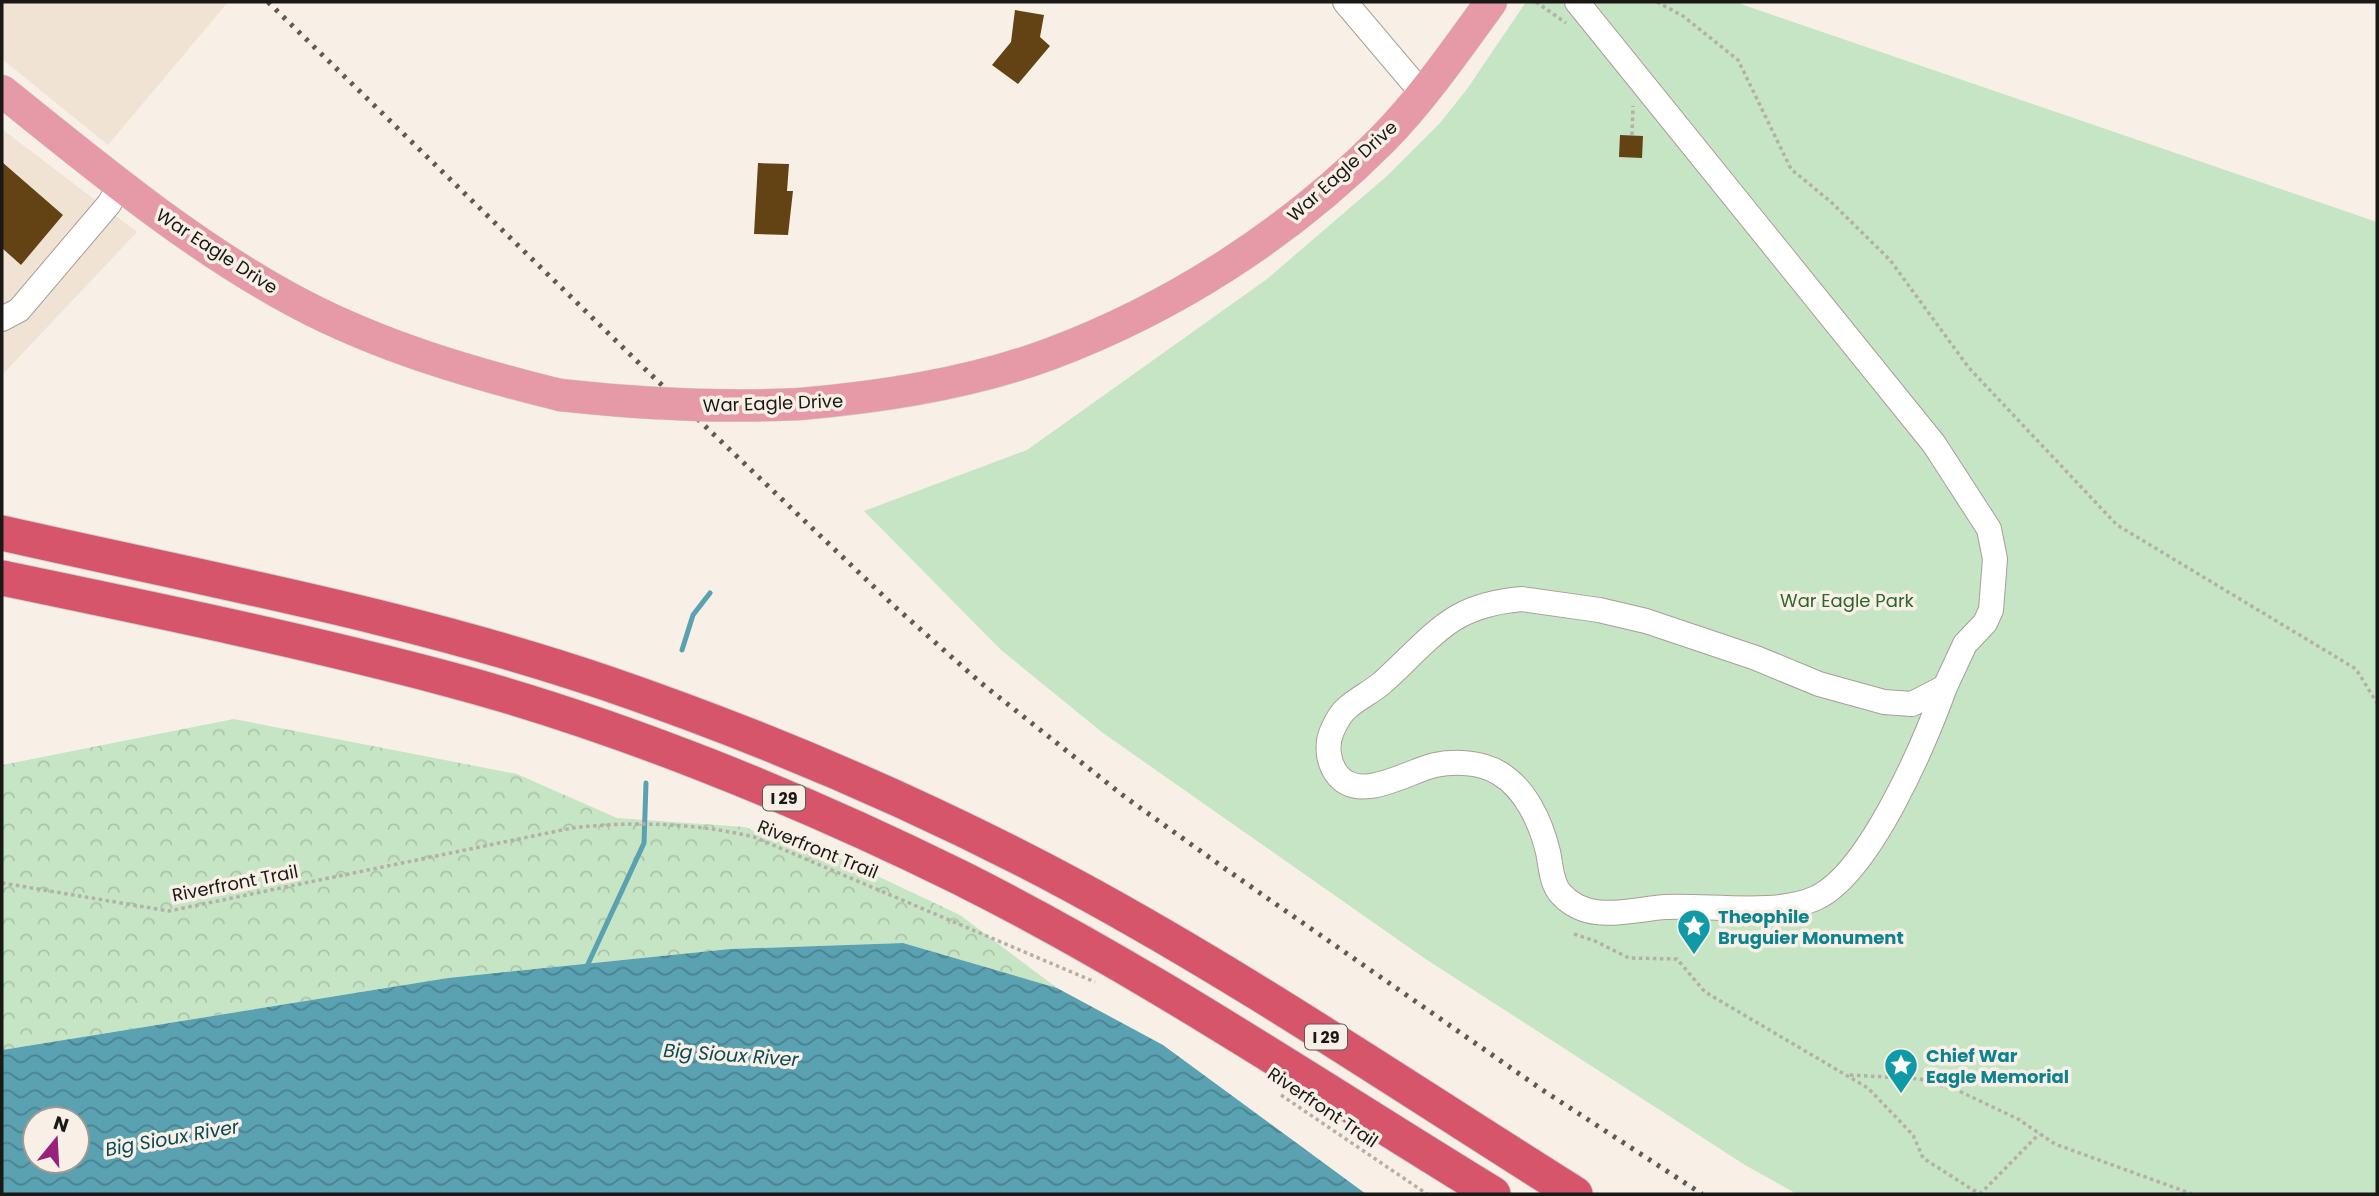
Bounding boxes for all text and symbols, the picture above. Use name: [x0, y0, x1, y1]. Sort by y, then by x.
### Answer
street label: War Eagle Drive: [1281, 115, 1403, 227]
street label: War Eagle Drive: [151, 202, 283, 300]
street label: War Eagle Drive: [702, 388, 844, 418]
park label: War Eagle Park: [1780, 588, 1915, 613]
road number: I 29: [763, 786, 805, 810]
street label: Riverfront Trail: [754, 813, 882, 885]
street label: Riverfront Trail: [170, 859, 300, 907]
place label: Theophile Bruguier Monument: [1718, 904, 1904, 950]
place icon: Theophile Bruguier Monument: [1675, 907, 1713, 956]
road number: I 29: [1305, 1024, 1347, 1050]
water label: Big Sioux River: [663, 1037, 800, 1073]
place label: Chief War Eagle Memorial: [1926, 1043, 2069, 1089]
place icon: Chief War Eagle Memorial: [1882, 1046, 1920, 1095]
street label: Riverfront Trail: [1263, 1061, 1383, 1153]
north arrow: [21, 1105, 91, 1175]
text: N: [50, 1109, 72, 1139]
water label: Big Sioux River: [103, 1113, 242, 1163]

